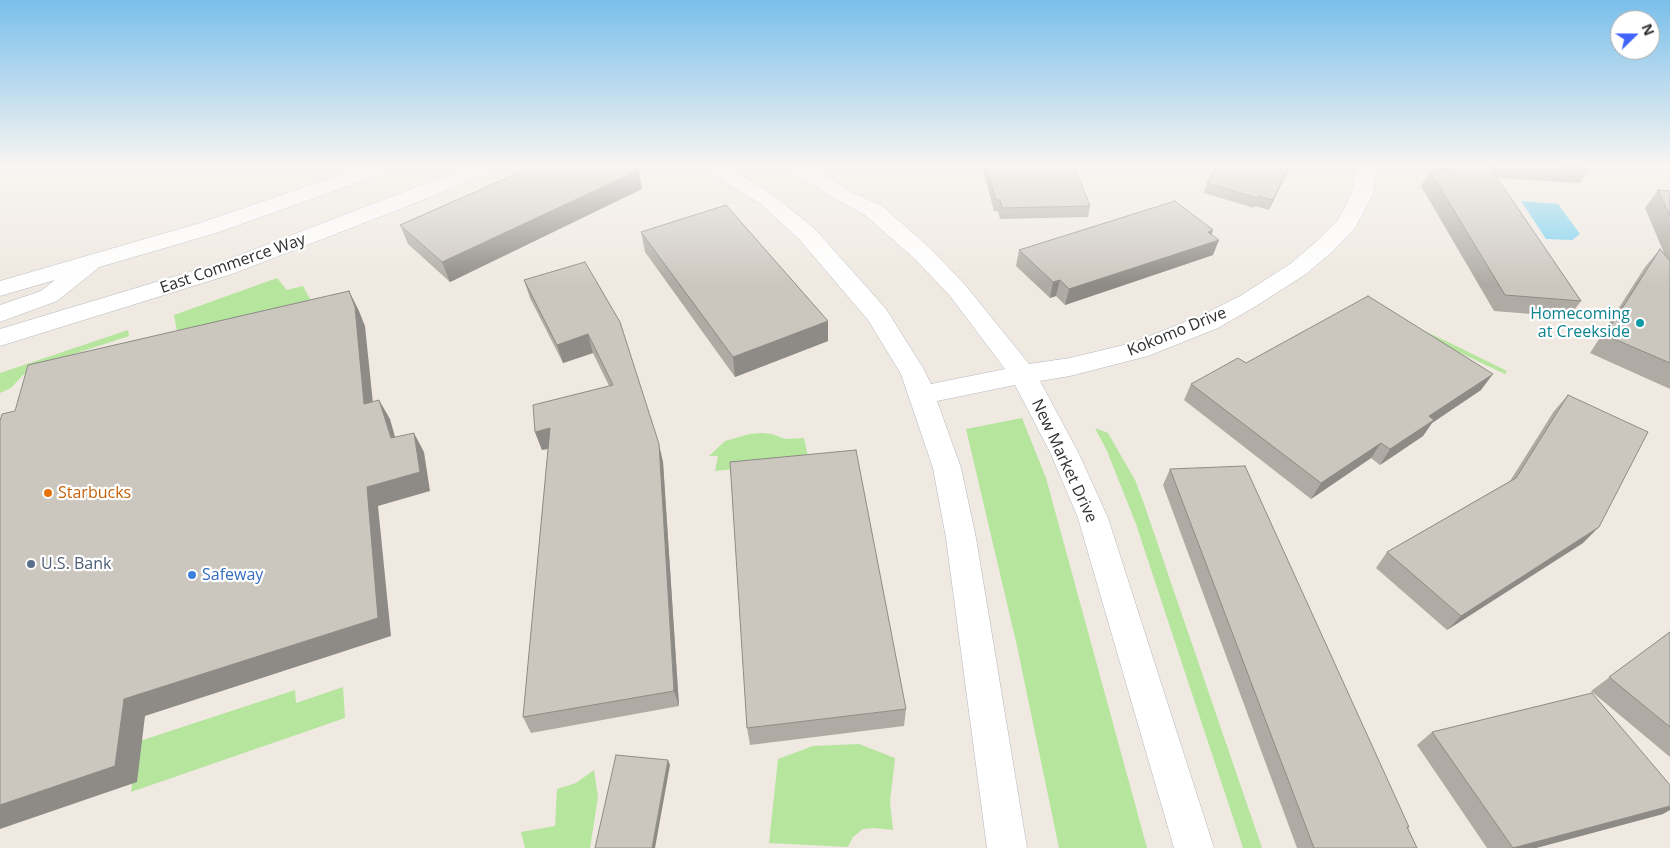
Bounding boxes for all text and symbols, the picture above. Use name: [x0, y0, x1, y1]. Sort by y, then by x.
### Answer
north arrow: [1610, 10, 1660, 60]
text: N: [1637, 21, 1659, 38]
street label: East Commerce Way: [158, 230, 308, 298]
street label: Kokomo Drive: [1125, 303, 1229, 361]
place label: Homecoming at Creekside: [1530, 304, 1630, 342]
marker: Homecoming at Creekside: [1634, 317, 1646, 329]
street label: New Market Drive: [1027, 396, 1101, 526]
place label: Starbucks: [58, 483, 131, 503]
marker: Starbucks: [42, 487, 54, 499]
place label: U.S. Bank: [41, 554, 111, 574]
marker: U.S. Bank: [25, 558, 37, 570]
place label: Safeway: [202, 565, 263, 585]
marker: Safeway: [186, 569, 198, 581]

